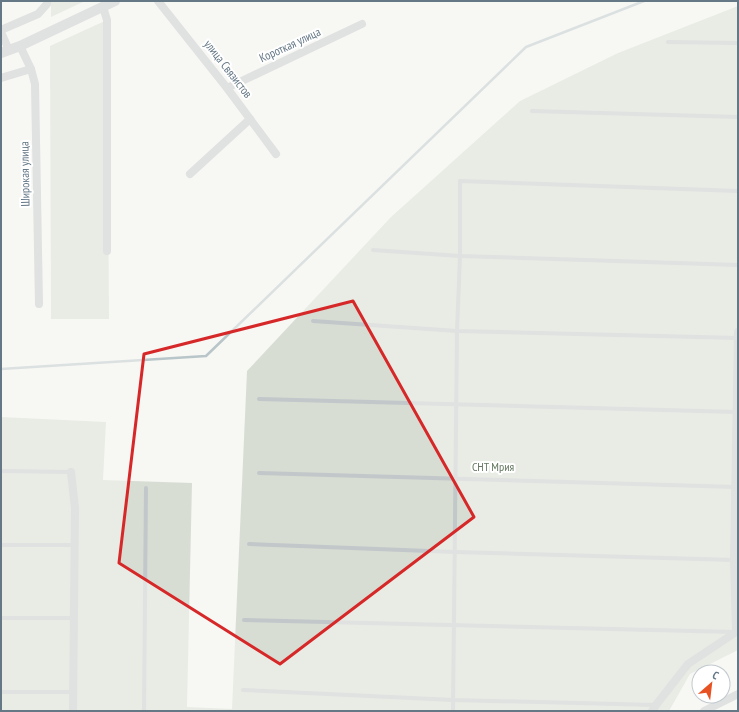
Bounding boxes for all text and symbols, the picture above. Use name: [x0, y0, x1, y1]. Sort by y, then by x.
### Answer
street label: Короткая улица: [257, 24, 323, 65]
street label: улица Связистов: [201, 37, 256, 101]
street label: Широкая улица: [16, 141, 33, 207]
park label: СНТ Мрия: [472, 459, 514, 474]
north arrow: [691, 664, 731, 704]
text: С: [710, 668, 721, 683]

